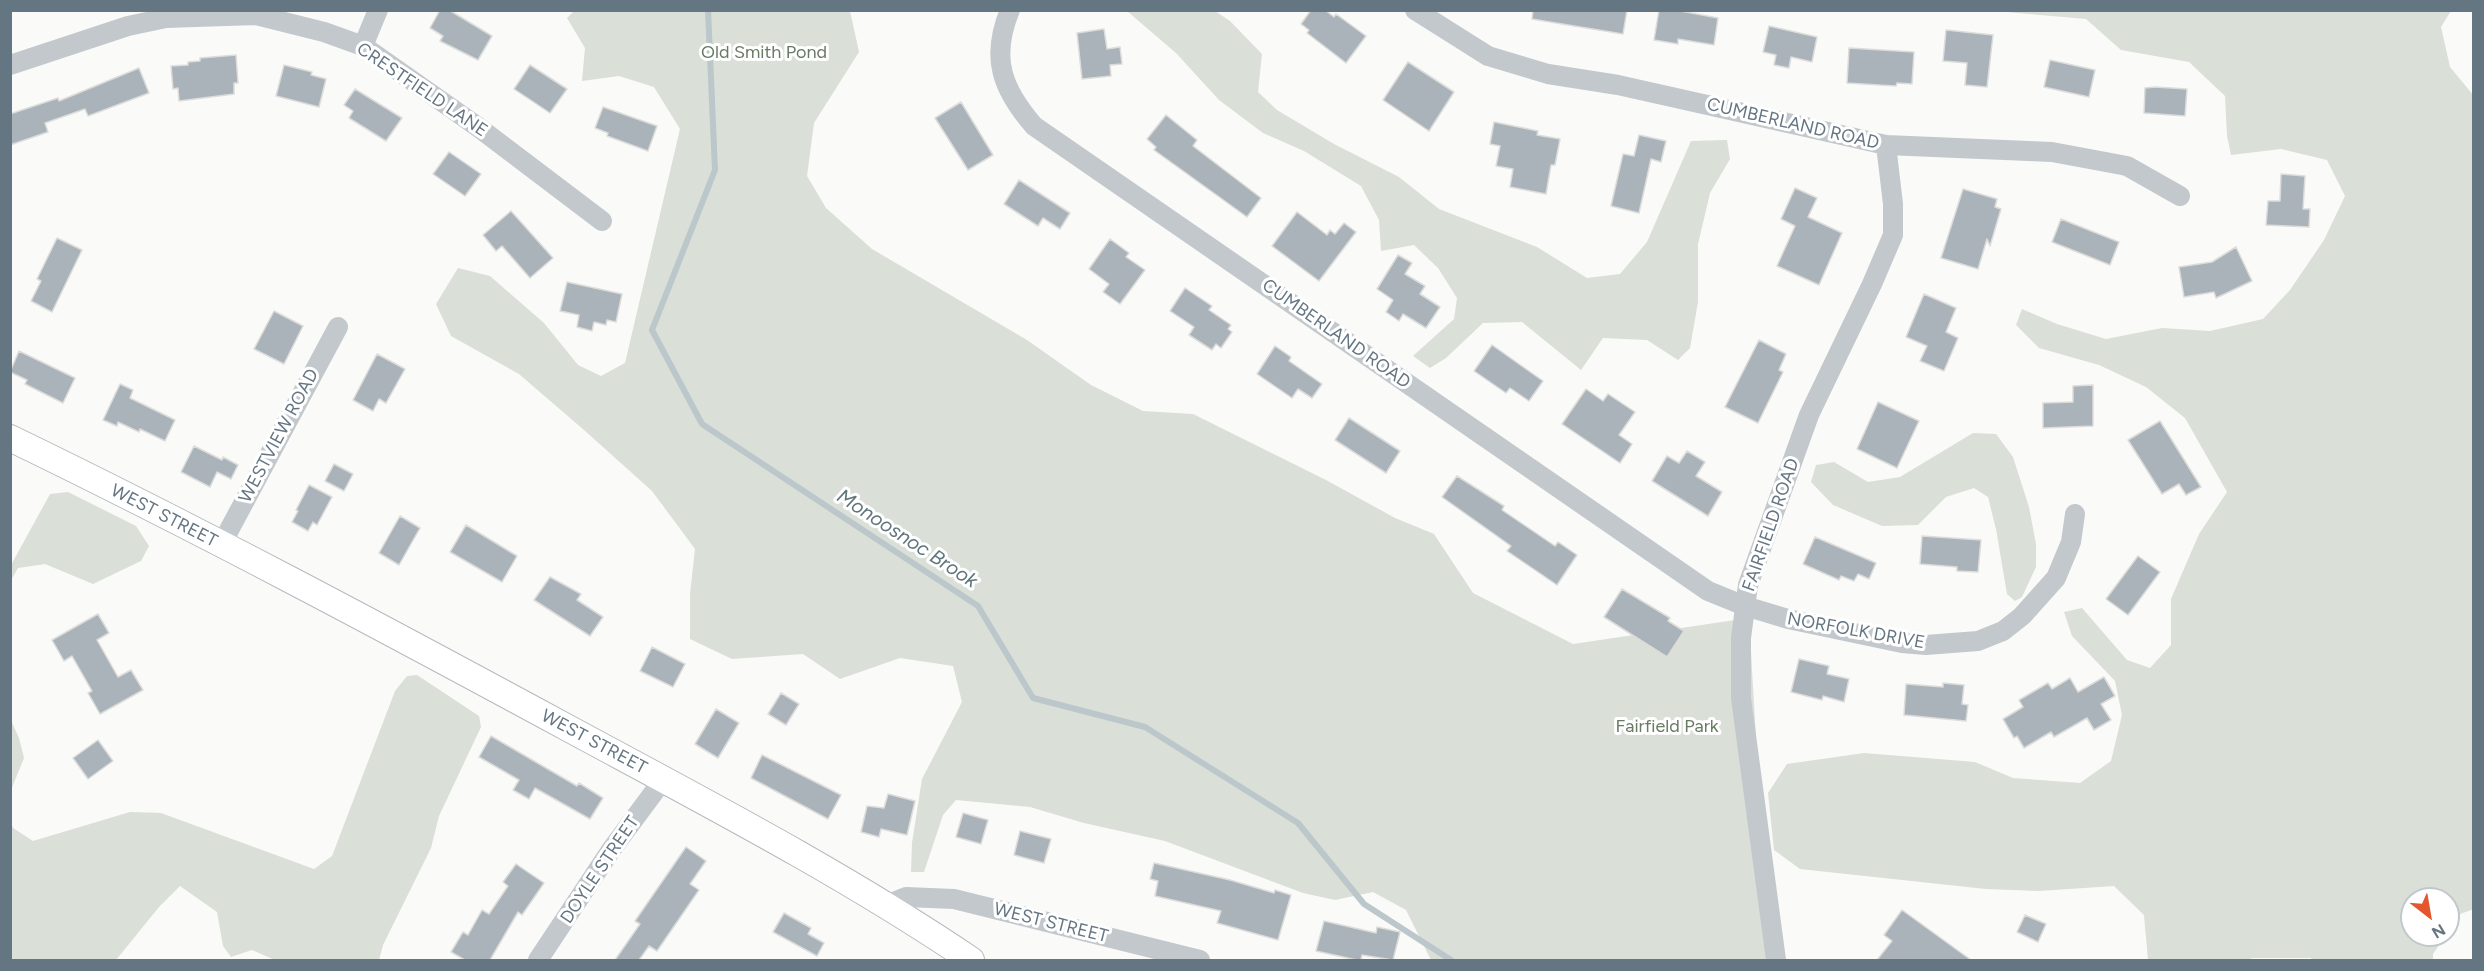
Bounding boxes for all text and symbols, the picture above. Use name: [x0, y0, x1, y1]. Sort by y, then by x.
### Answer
street label: CRESTFIELD LANE: [352, 38, 492, 142]
park label: Old Smith Pond: [701, 42, 827, 64]
street label: CUMBERLAND ROAD: [1705, 94, 1881, 154]
street label: CUMBERLAND ROAD: [1258, 275, 1414, 393]
street label: WESTVIEW ROAD: [235, 365, 323, 507]
street label: FAIRFIELD ROAD: [1738, 456, 1804, 594]
street label: WEST STREET: [107, 480, 221, 552]
water label: Monoosnoc Brook: [832, 485, 982, 593]
street label: NORFOLK DRIVE: [1786, 608, 1926, 654]
street label: WEST STREET: [537, 705, 651, 779]
park label: Fairfield Park: [1616, 716, 1718, 738]
street label: DOYLE STREET: [556, 812, 644, 928]
north arrow: [2400, 887, 2460, 947]
street label: WEST STREET: [992, 898, 1110, 948]
text: N: [2428, 920, 2449, 942]

